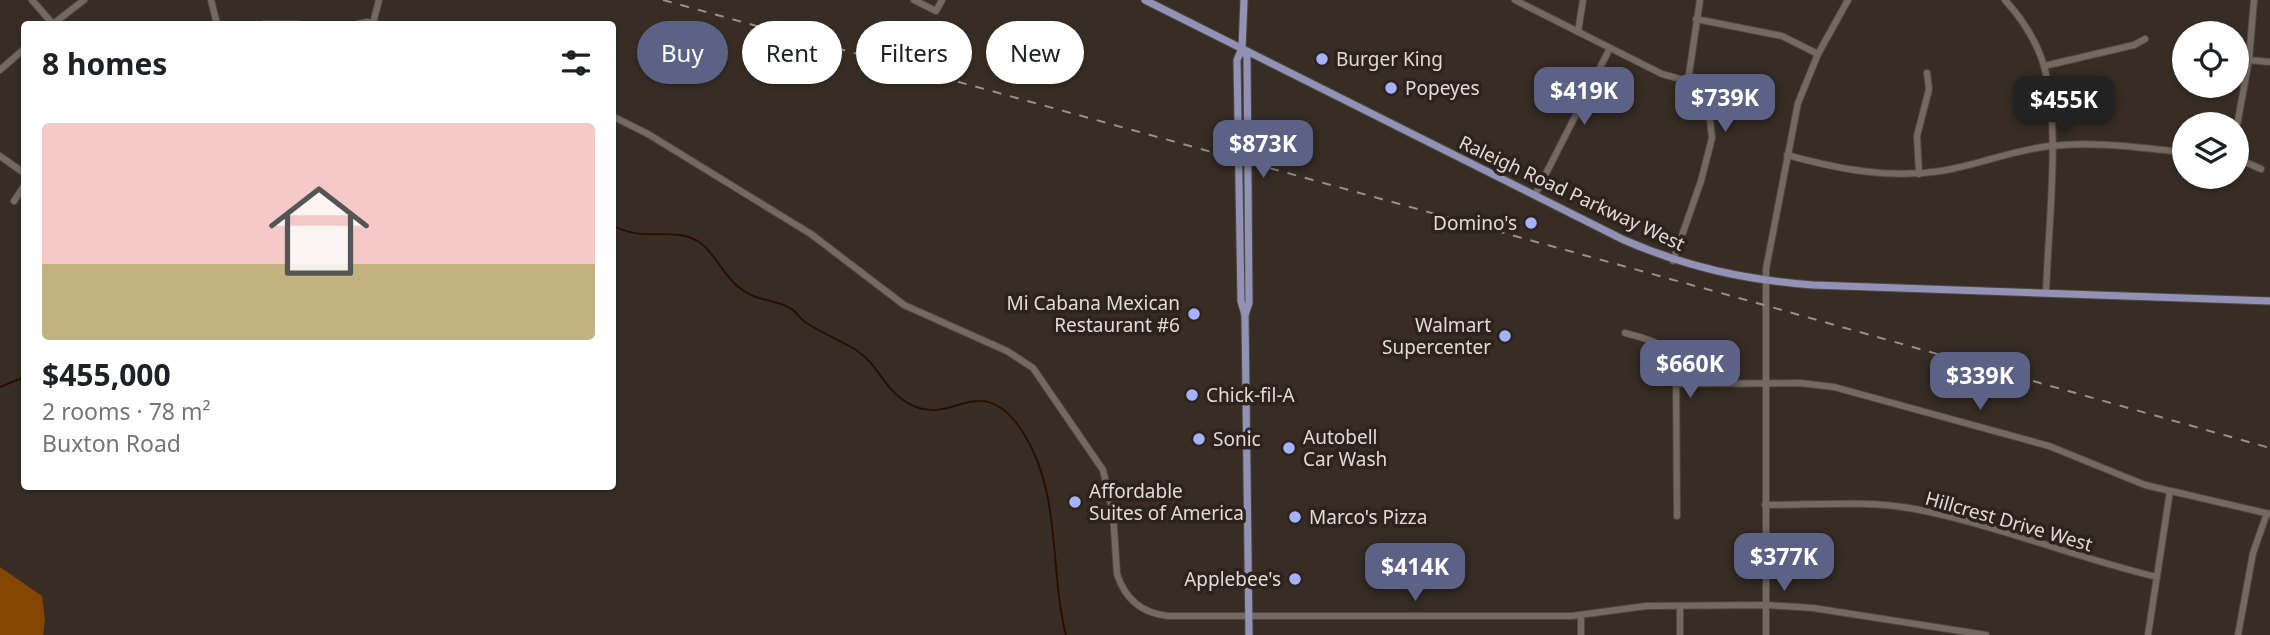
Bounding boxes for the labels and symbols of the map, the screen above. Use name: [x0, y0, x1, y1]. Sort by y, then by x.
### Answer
place label: Burger King: [1336, 46, 1443, 72]
marker: Burger King: [1314, 51, 1330, 67]
pin: $419K: [1535, 68, 1633, 127]
pin: $739K: [1676, 74, 1774, 134]
place label: Popeyes: [1405, 75, 1480, 101]
pin: $455K: [2015, 76, 2113, 136]
marker: Popeyes: [1383, 80, 1399, 96]
pin: $873K: [1214, 120, 1312, 180]
street label: Raleigh Road Parkway West: [1455, 129, 1689, 257]
place label: Domino's: [1433, 210, 1517, 236]
marker: Domino's: [1523, 215, 1539, 231]
place label: Mi Cabana Mexican Restaurant #6: [1007, 290, 1180, 338]
marker: Mi Cabana Mexican Restaurant #6: [1186, 306, 1202, 322]
place label: Walmart Supercenter: [1382, 312, 1491, 360]
marker: Walmart Supercenter: [1497, 328, 1513, 344]
pin: $660K: [1641, 340, 1739, 400]
pin: $339K: [1931, 352, 2029, 412]
place label: Chick-fil-A: [1206, 382, 1295, 408]
marker: Chick-fil-A: [1184, 387, 1200, 403]
place label: Autobell Car Wash: [1303, 424, 1387, 472]
place label: Sonic: [1213, 426, 1261, 452]
marker: Sonic: [1191, 431, 1207, 447]
marker: Autobell Car Wash: [1281, 440, 1297, 456]
place label: Affordable Suites of America: [1089, 478, 1244, 526]
street label: Hillcrest Drive West: [1922, 485, 2096, 557]
marker: Affordable Suites of America: [1067, 494, 1083, 510]
place label: Marco's Pizza: [1309, 504, 1427, 530]
marker: Marco's Pizza: [1287, 509, 1303, 525]
pin: $377K: [1735, 534, 1833, 593]
pin: $414K: [1366, 544, 1464, 603]
place label: Applebee's: [1184, 566, 1281, 592]
marker: Applebee's: [1287, 571, 1303, 587]

